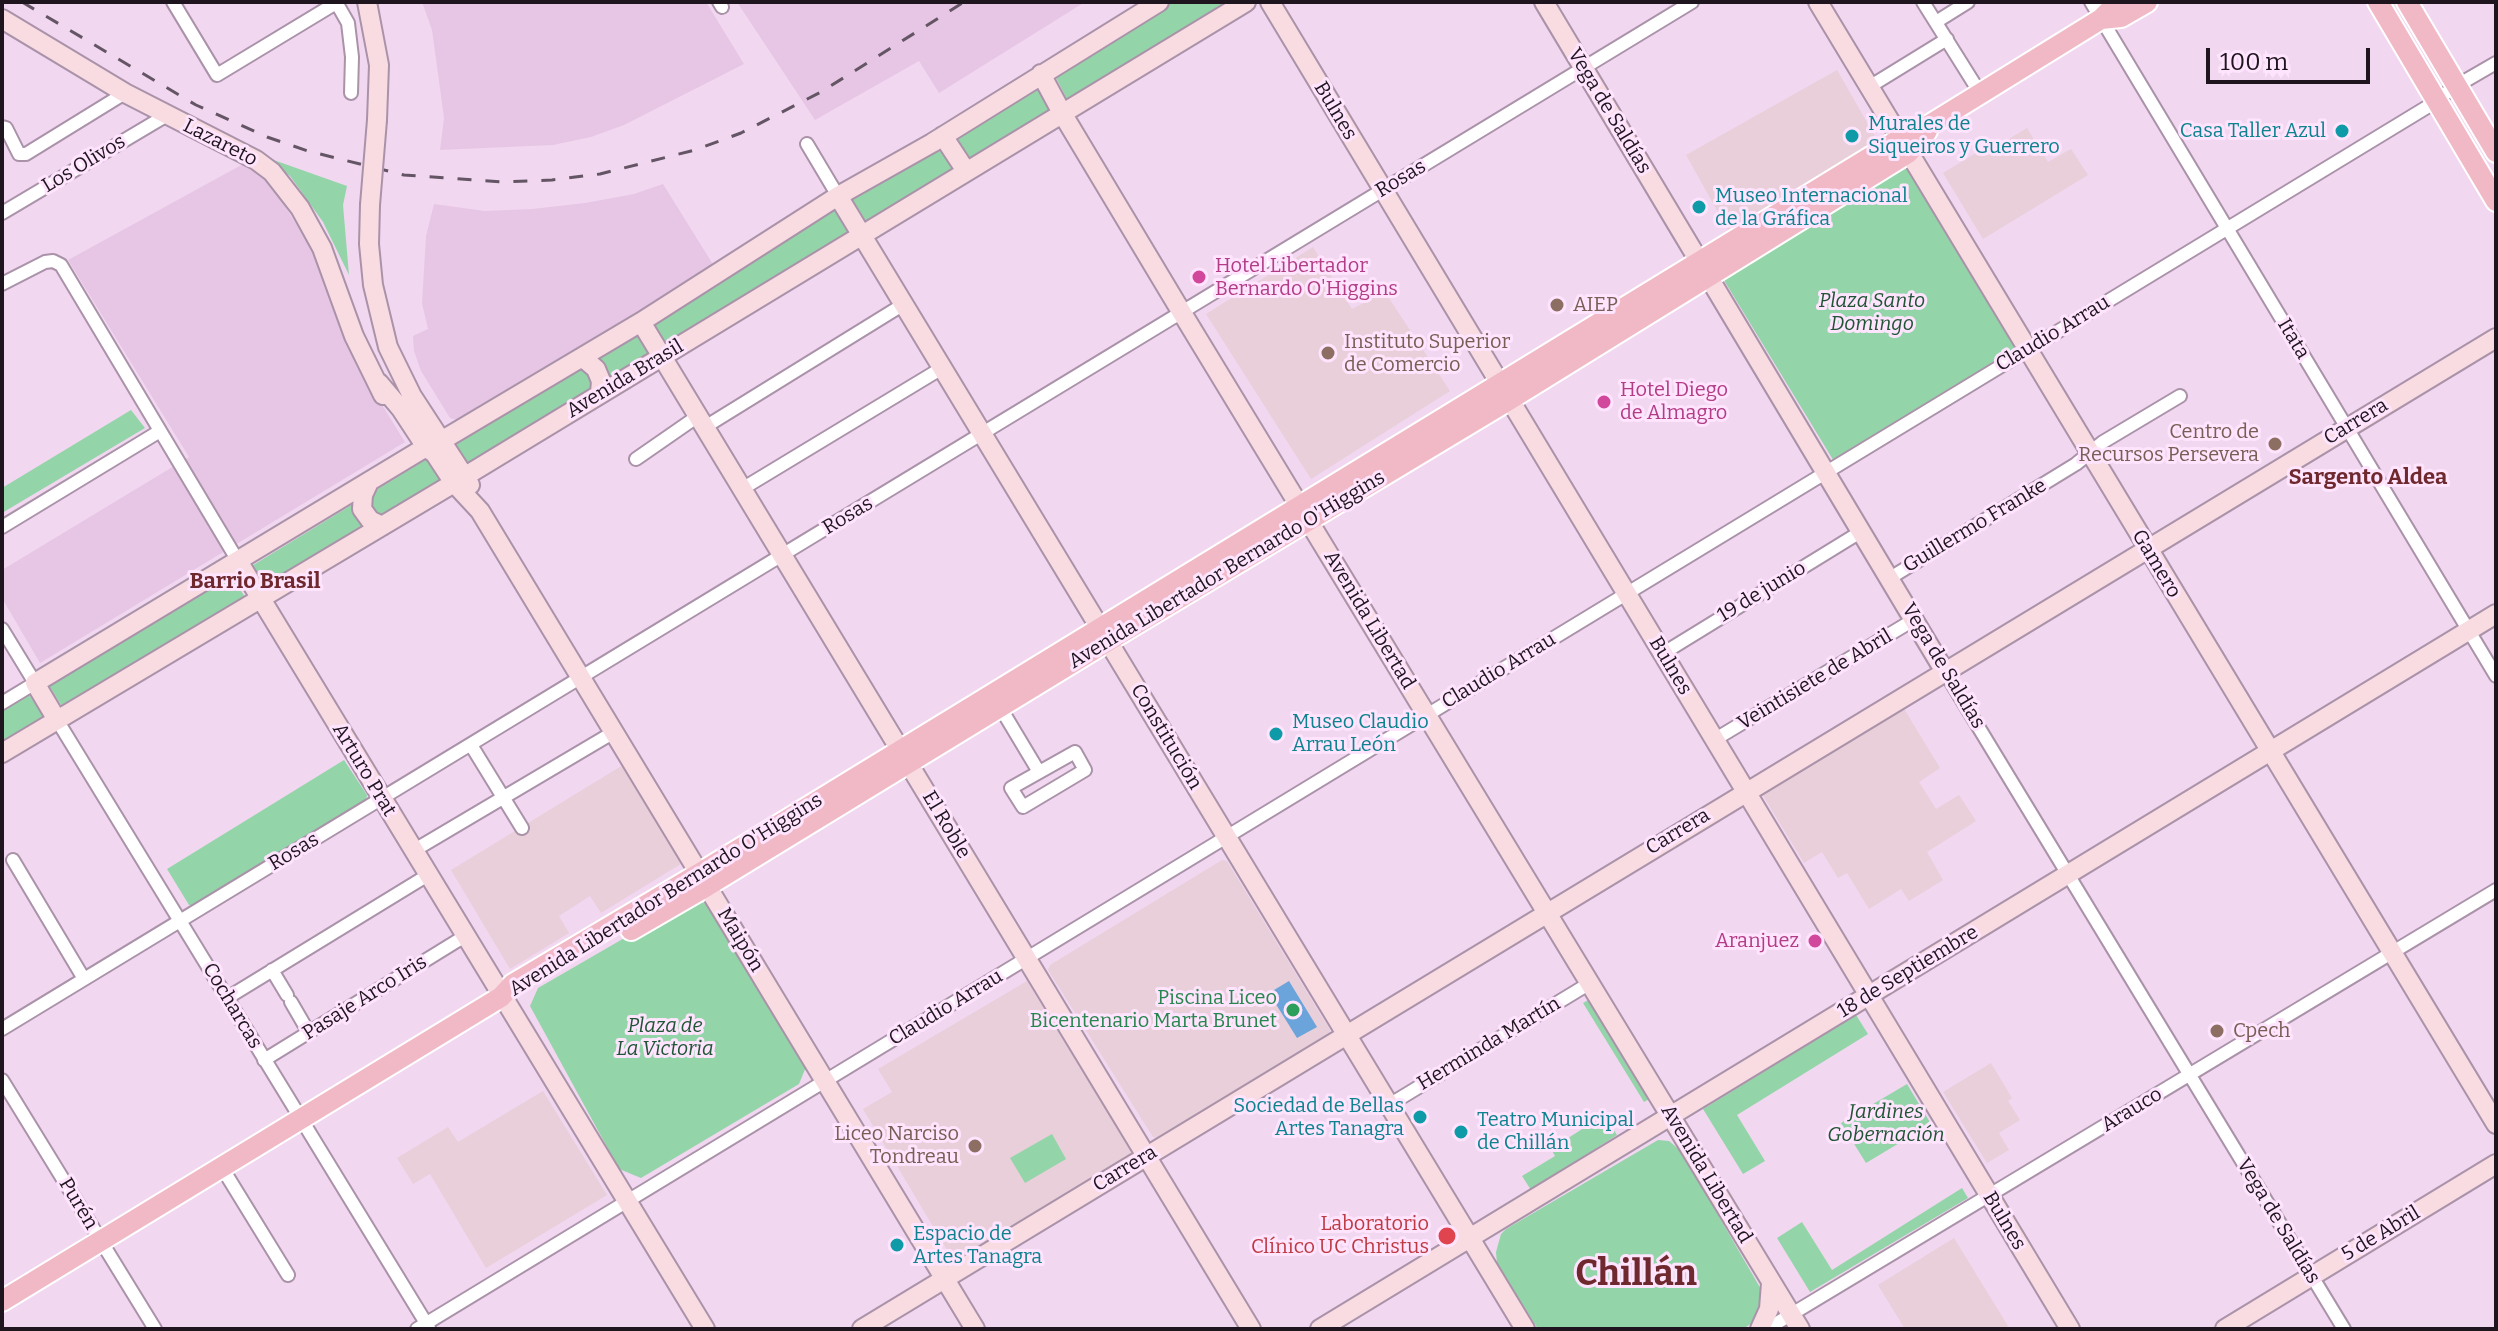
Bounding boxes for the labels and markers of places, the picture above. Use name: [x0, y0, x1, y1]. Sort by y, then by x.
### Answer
place label: Murales de Siqueiros y Guerrero: [1868, 112, 2060, 159]
place label: Casa Taller Azul: [2180, 119, 2326, 143]
marker: Casa Taller Azul: [2333, 122, 2351, 140]
marker: Murales de Siqueiros y Guerrero: [1843, 127, 1861, 145]
place label: Museo Internacional de la Gráfica: [1715, 184, 1908, 231]
marker: Museo Internacional de la Gráfica: [1690, 198, 1708, 216]
place label: Hotel Libertador Bernardo O'Higgins: [1215, 254, 1398, 301]
marker: Hotel Libertador Bernardo O'Higgins: [1190, 268, 1208, 286]
place label: AIEP: [1573, 293, 1618, 317]
marker: AIEP: [1548, 296, 1566, 314]
place label: Instituto Superior de Comercio: [1344, 330, 1510, 377]
marker: Instituto Superior de Comercio: [1319, 344, 1337, 362]
place label: Hotel Diego de Almagro: [1620, 378, 1728, 425]
marker: Hotel Diego de Almagro: [1595, 393, 1613, 411]
place label: Centro de Recursos Persevera: [2078, 420, 2259, 467]
marker: Centro de Recursos Persevera: [2266, 435, 2284, 453]
place label: Museo Claudio Arrau León: [1292, 710, 1429, 757]
marker: Museo Claudio Arrau León: [1267, 725, 1285, 743]
place label: Aranjuez: [1715, 929, 1799, 953]
marker: Aranjuez: [1806, 932, 1824, 950]
place label: Piscina Liceo Bicentenario Marta Brunet: [1030, 986, 1277, 1033]
marker: Piscina Liceo Bicentenario Marta Brunet: [1284, 1001, 1302, 1019]
place label: Cpech: [2233, 1019, 2291, 1043]
marker: Cpech: [2208, 1022, 2226, 1040]
place label: Sociedad de Bellas Artes Tanagra: [1233, 1094, 1404, 1141]
marker: Sociedad de Bellas Artes Tanagra: [1411, 1108, 1429, 1126]
place label: Teatro Municipal de Chillán: [1477, 1108, 1634, 1155]
place label: Liceo Narciso Tondreau: [834, 1122, 959, 1169]
marker: Teatro Municipal de Chillán: [1452, 1123, 1470, 1141]
marker: Liceo Narciso Tondreau: [966, 1137, 984, 1155]
place label: Laboratorio Clínico UC Christus: [1251, 1212, 1429, 1259]
place label: Espacio de Artes Tanagra: [913, 1222, 1042, 1269]
marker: Laboratorio Clínico UC Christus: [1436, 1225, 1458, 1247]
marker: Espacio de Artes Tanagra: [888, 1236, 906, 1254]

